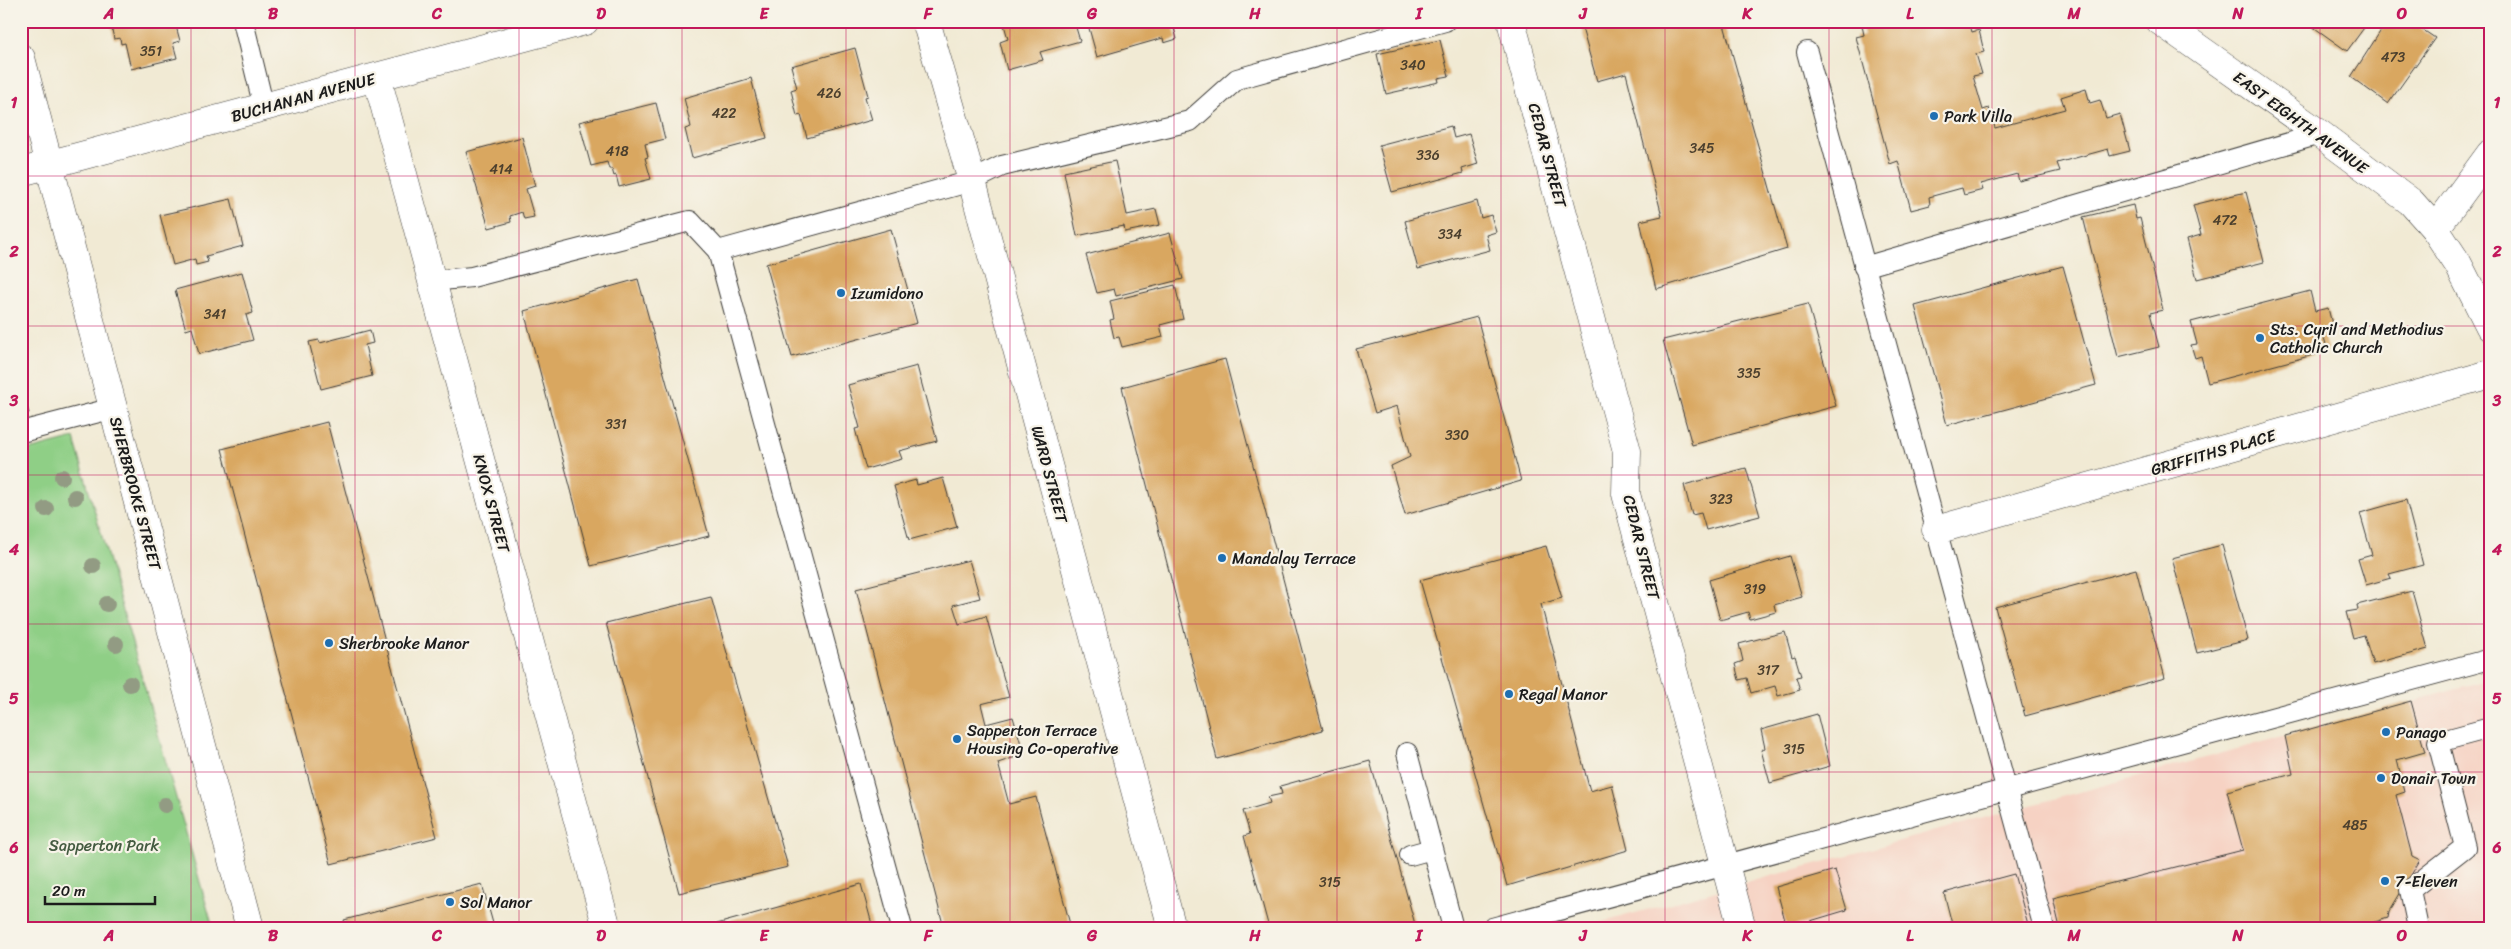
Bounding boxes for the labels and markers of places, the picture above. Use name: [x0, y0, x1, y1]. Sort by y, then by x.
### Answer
place label: Park Villa: [1944, 102, 2012, 131]
marker: Park Villa: [1928, 110, 1940, 122]
place label: Izumidono: [850, 279, 923, 308]
marker: Izumidono: [835, 287, 847, 299]
place label: Sts. Cyril and Methodius Catholic Church: [2270, 315, 2444, 362]
marker: Sts. Cyril and Methodius Catholic Church: [2254, 332, 2266, 344]
place label: Mandalay Terrace: [1232, 544, 1356, 573]
marker: Mandalay Terrace: [1216, 552, 1228, 564]
place label: Sherbrooke Manor: [339, 629, 470, 658]
marker: Sherbrooke Manor: [323, 637, 335, 649]
place label: Regal Manor: [1519, 680, 1608, 709]
marker: Regal Manor: [1503, 688, 1515, 700]
place label: Sapperton Terrace Housing Co-operative: [967, 716, 1118, 763]
place label: Panago: [2396, 718, 2446, 747]
marker: Panago: [2380, 726, 2392, 738]
marker: Sapperton Terrace Housing Co-operative: [951, 733, 963, 745]
place label: Donair Town: [2391, 764, 2476, 793]
marker: Donair Town: [2375, 772, 2387, 784]
place label: 7-Eleven: [2395, 867, 2458, 896]
marker: 7-Eleven: [2379, 875, 2391, 887]
place label: Sol Manor: [460, 888, 533, 917]
marker: Sol Manor: [444, 896, 456, 908]

